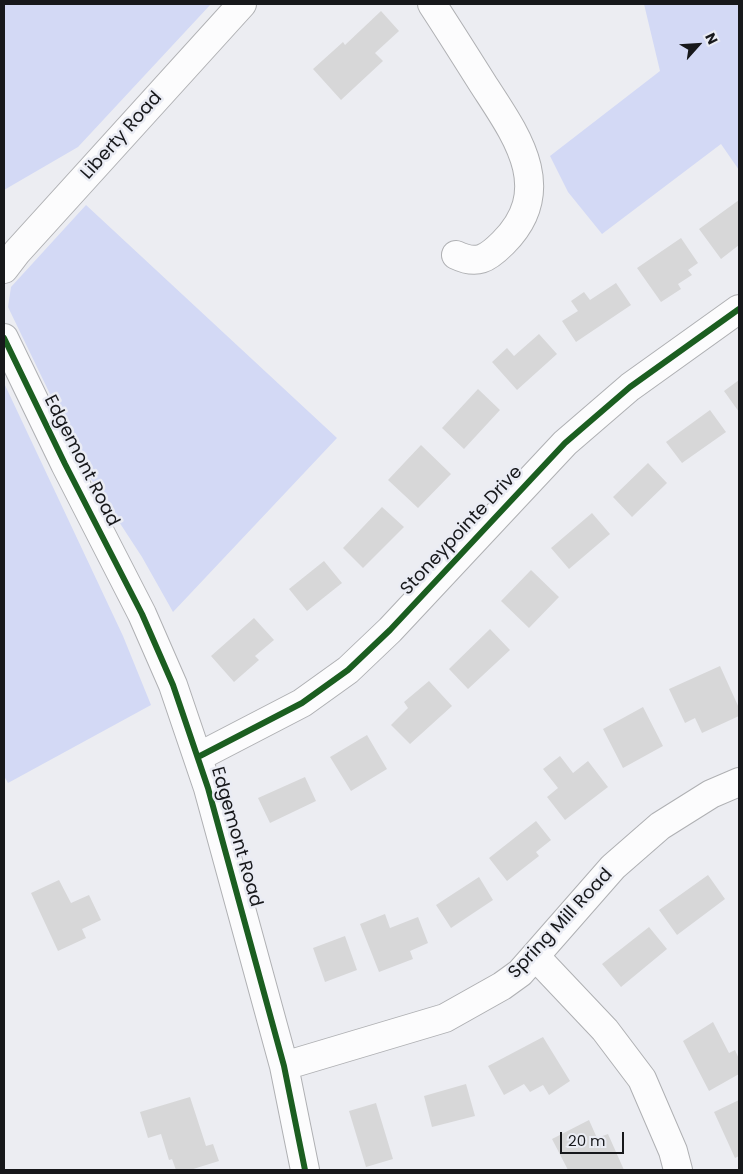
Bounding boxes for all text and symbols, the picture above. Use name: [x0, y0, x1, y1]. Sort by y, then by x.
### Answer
north arrow: [673, 20, 723, 70]
text: N: [700, 29, 723, 48]
street label: Liberty Road: [77, 88, 167, 184]
street label: Edgemont Road: [39, 392, 123, 530]
street label: Stoneypointe Drive: [397, 462, 527, 600]
street label: Edgemont Road: [206, 765, 266, 909]
street label: Spring Mill Road: [504, 864, 618, 984]
scale bar: [563, 1122, 627, 1154]
text: 20 m: [568, 1130, 606, 1151]

